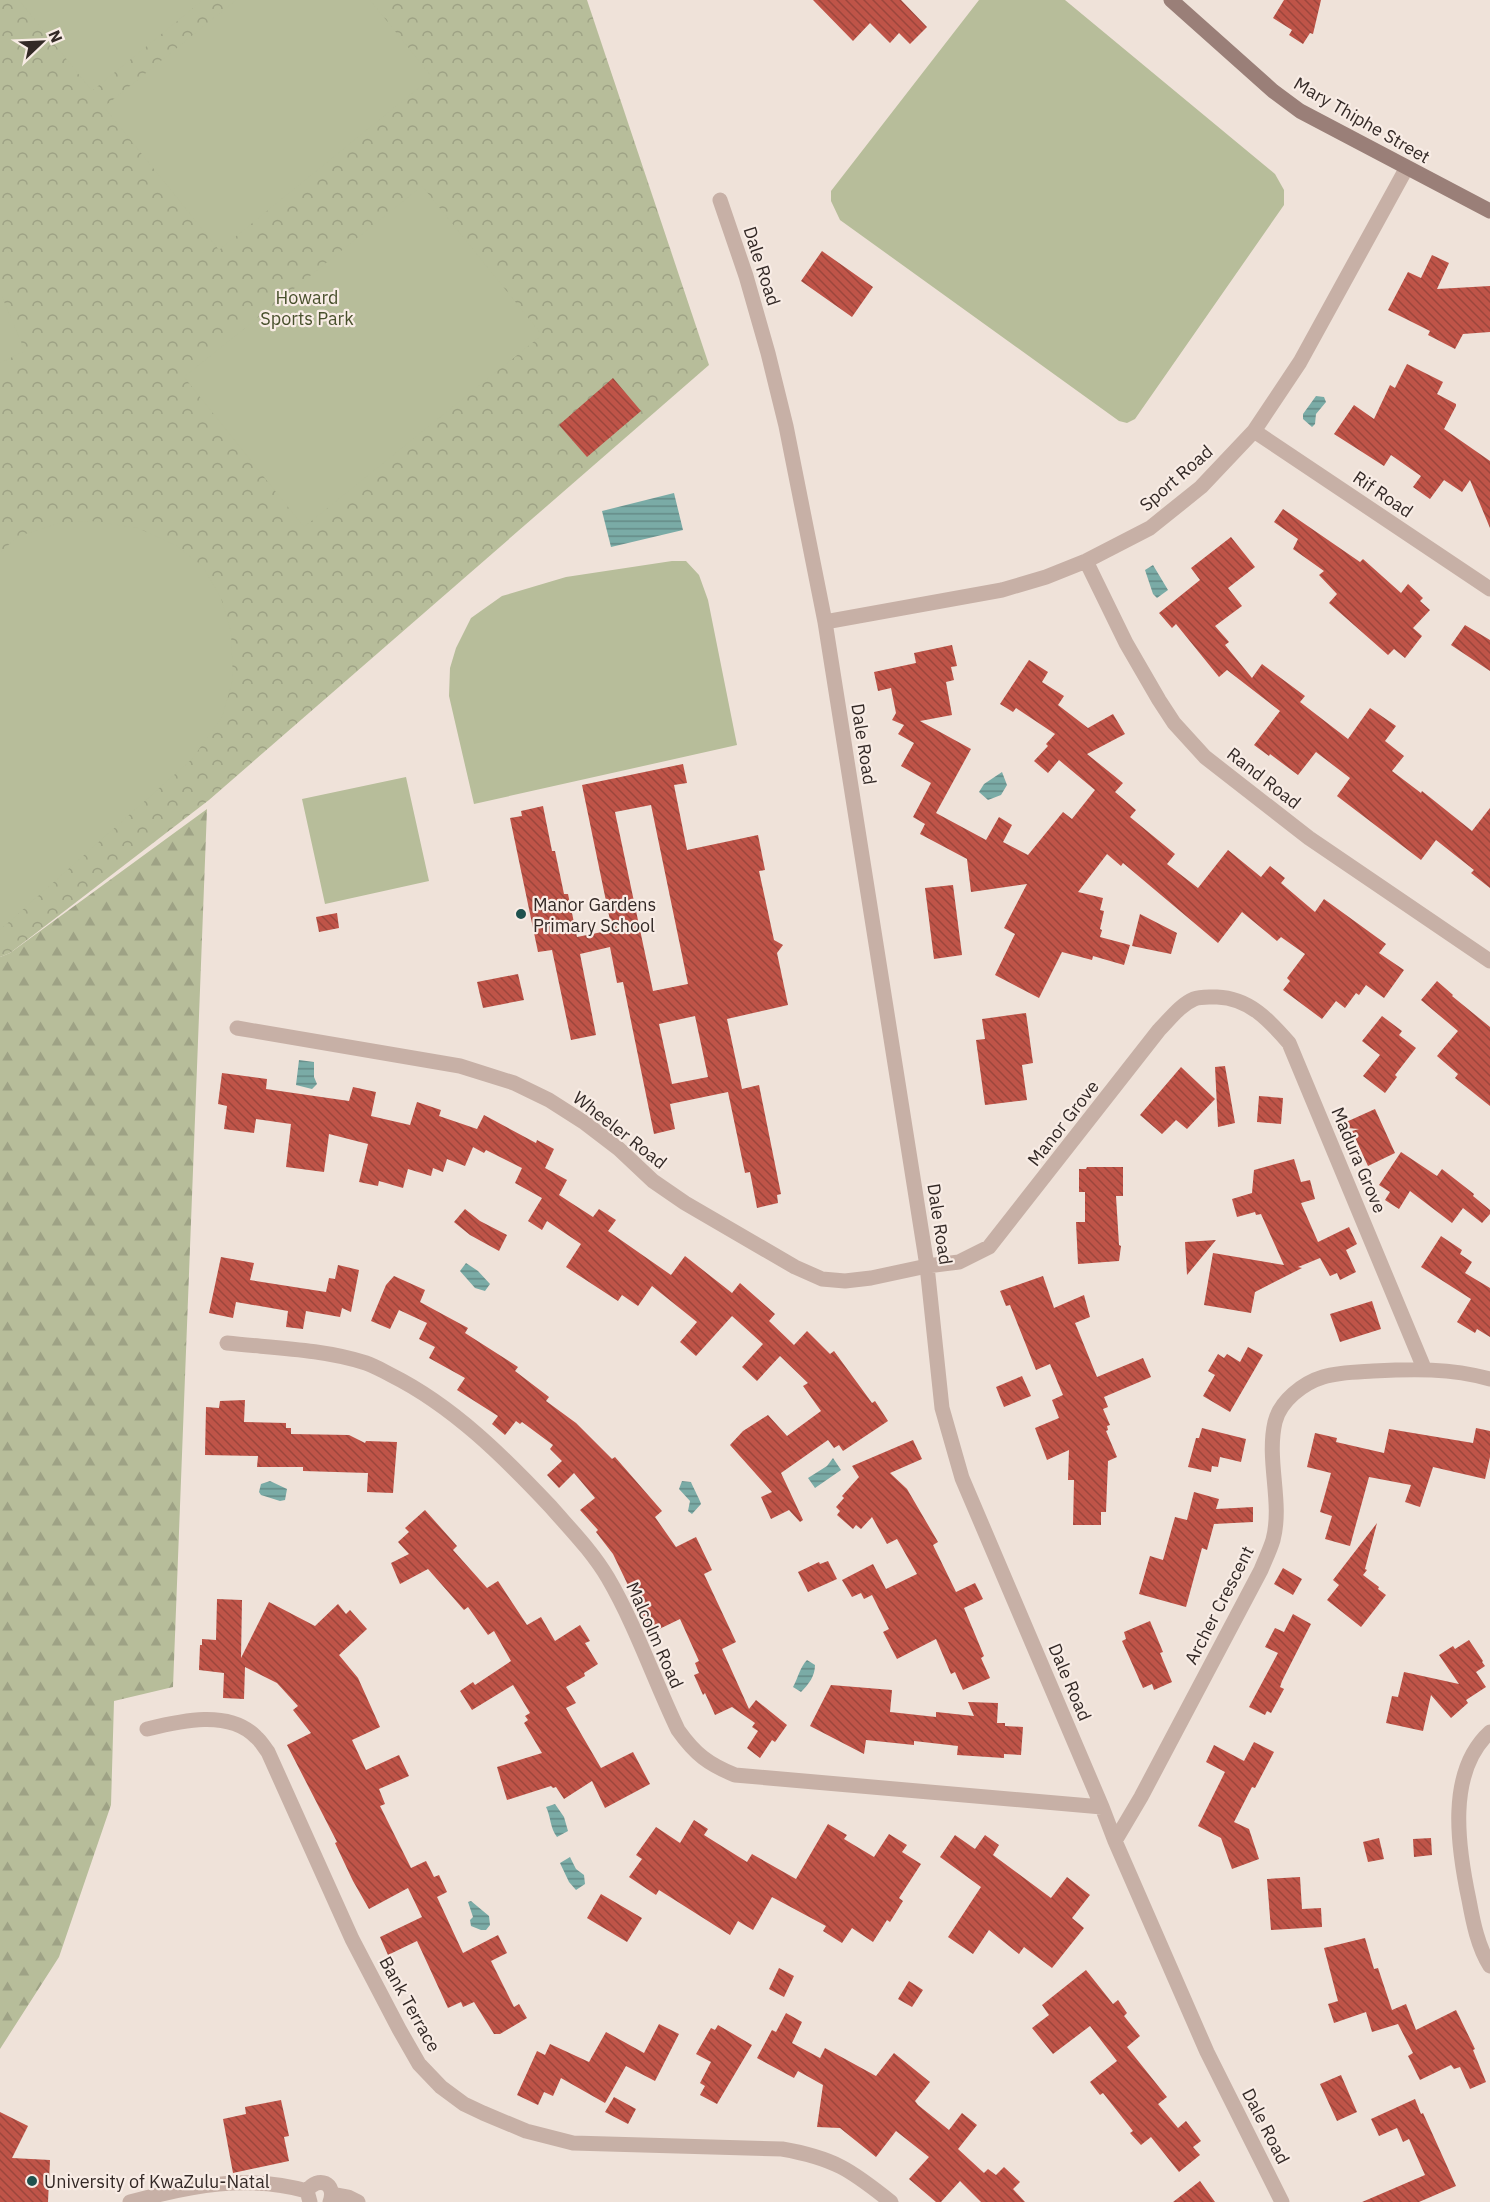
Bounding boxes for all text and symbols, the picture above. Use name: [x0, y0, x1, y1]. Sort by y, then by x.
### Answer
north arrow: [12, 12, 72, 72]
text: N: [44, 27, 67, 45]
street label: Mary Thiphe Street: [1290, 72, 1434, 168]
street label: Dale Road: [738, 223, 786, 309]
park label: Howard Sports Park: [260, 286, 354, 330]
street label: Sport Road: [1135, 440, 1217, 516]
street label: Rif Road: [1349, 466, 1417, 522]
street label: Dale Road: [846, 702, 882, 786]
street label: Rand Road: [1223, 742, 1305, 814]
place label: Manor Gardens Primary School: [533, 893, 656, 937]
marker: Manor Gardens Primary School: [514, 907, 528, 921]
street label: Manor Grove: [1022, 1075, 1104, 1171]
street label: Wheeler Road: [568, 1086, 672, 1174]
street label: Madura Grove: [1326, 1104, 1392, 1217]
street label: Dale Road: [922, 1182, 958, 1266]
street label: Archer Crescent: [1179, 1542, 1259, 1668]
street label: Malcolm Road: [621, 1578, 689, 1692]
street label: Dale Road: [1043, 1640, 1097, 1724]
street label: Bank Terrace: [374, 1952, 446, 2056]
street label: Dale Road: [1237, 2084, 1295, 2168]
place label: University of KwaZulu-Natal: [44, 2170, 270, 2193]
marker: University of KwaZulu-Natal: [25, 2174, 39, 2188]

